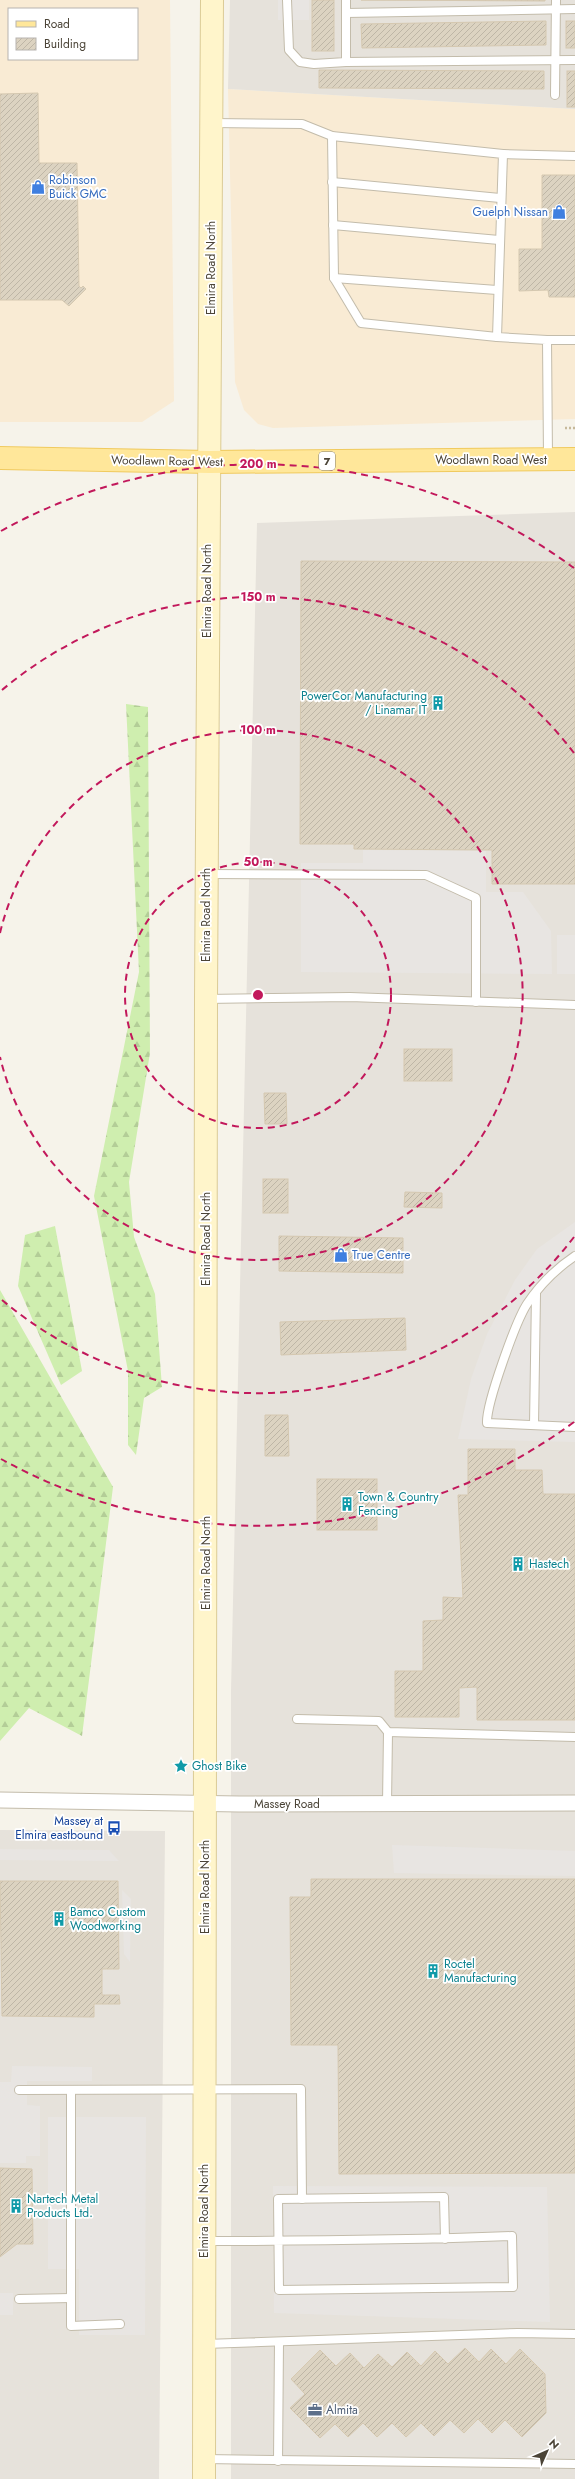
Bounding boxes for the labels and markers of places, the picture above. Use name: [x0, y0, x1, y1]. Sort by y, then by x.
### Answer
place label: Robinson Buick GMC: [49, 171, 107, 203]
shop icon: Robinson Buick GMC: [30, 179, 46, 195]
place label: Guelph Nissan: [473, 203, 548, 221]
shop icon: Guelph Nissan: [551, 204, 567, 220]
place label: PowerCor Manufacturing / Linamar IT: [301, 687, 427, 719]
building icon: PowerCor Manufacturing / Linamar IT: [430, 695, 446, 711]
centre of rings: [251, 988, 265, 1002]
place label: True Centre: [352, 1246, 411, 1264]
shop icon: True Centre: [333, 1247, 349, 1263]
place label: Town & Country Fencing: [358, 1488, 439, 1520]
building icon: Town & Country Fencing: [339, 1496, 355, 1512]
place label: Hastech: [529, 1555, 569, 1573]
building icon: Hastech: [510, 1556, 526, 1572]
place label: Ghost Bike: [192, 1757, 247, 1775]
place icon: Ghost Bike: [173, 1758, 189, 1774]
place label: Massey at Elmira eastbound: [15, 1812, 103, 1844]
bus stop icon: Massey at Elmira eastbound: [106, 1820, 122, 1836]
place label: Bamco Custom Woodworking: [70, 1903, 146, 1935]
building icon: Bamco Custom Woodworking: [51, 1911, 67, 1927]
place label: Roctel Manufacturing: [444, 1955, 517, 1987]
building icon: Roctel Manufacturing: [425, 1963, 441, 1979]
place label: Nartech Metal Products Ltd.: [27, 2190, 98, 2222]
building icon: Nartech Metal Products Ltd.: [8, 2198, 24, 2214]
place label: Almita: [326, 2401, 358, 2419]
office icon: Almita: [307, 2402, 323, 2418]

